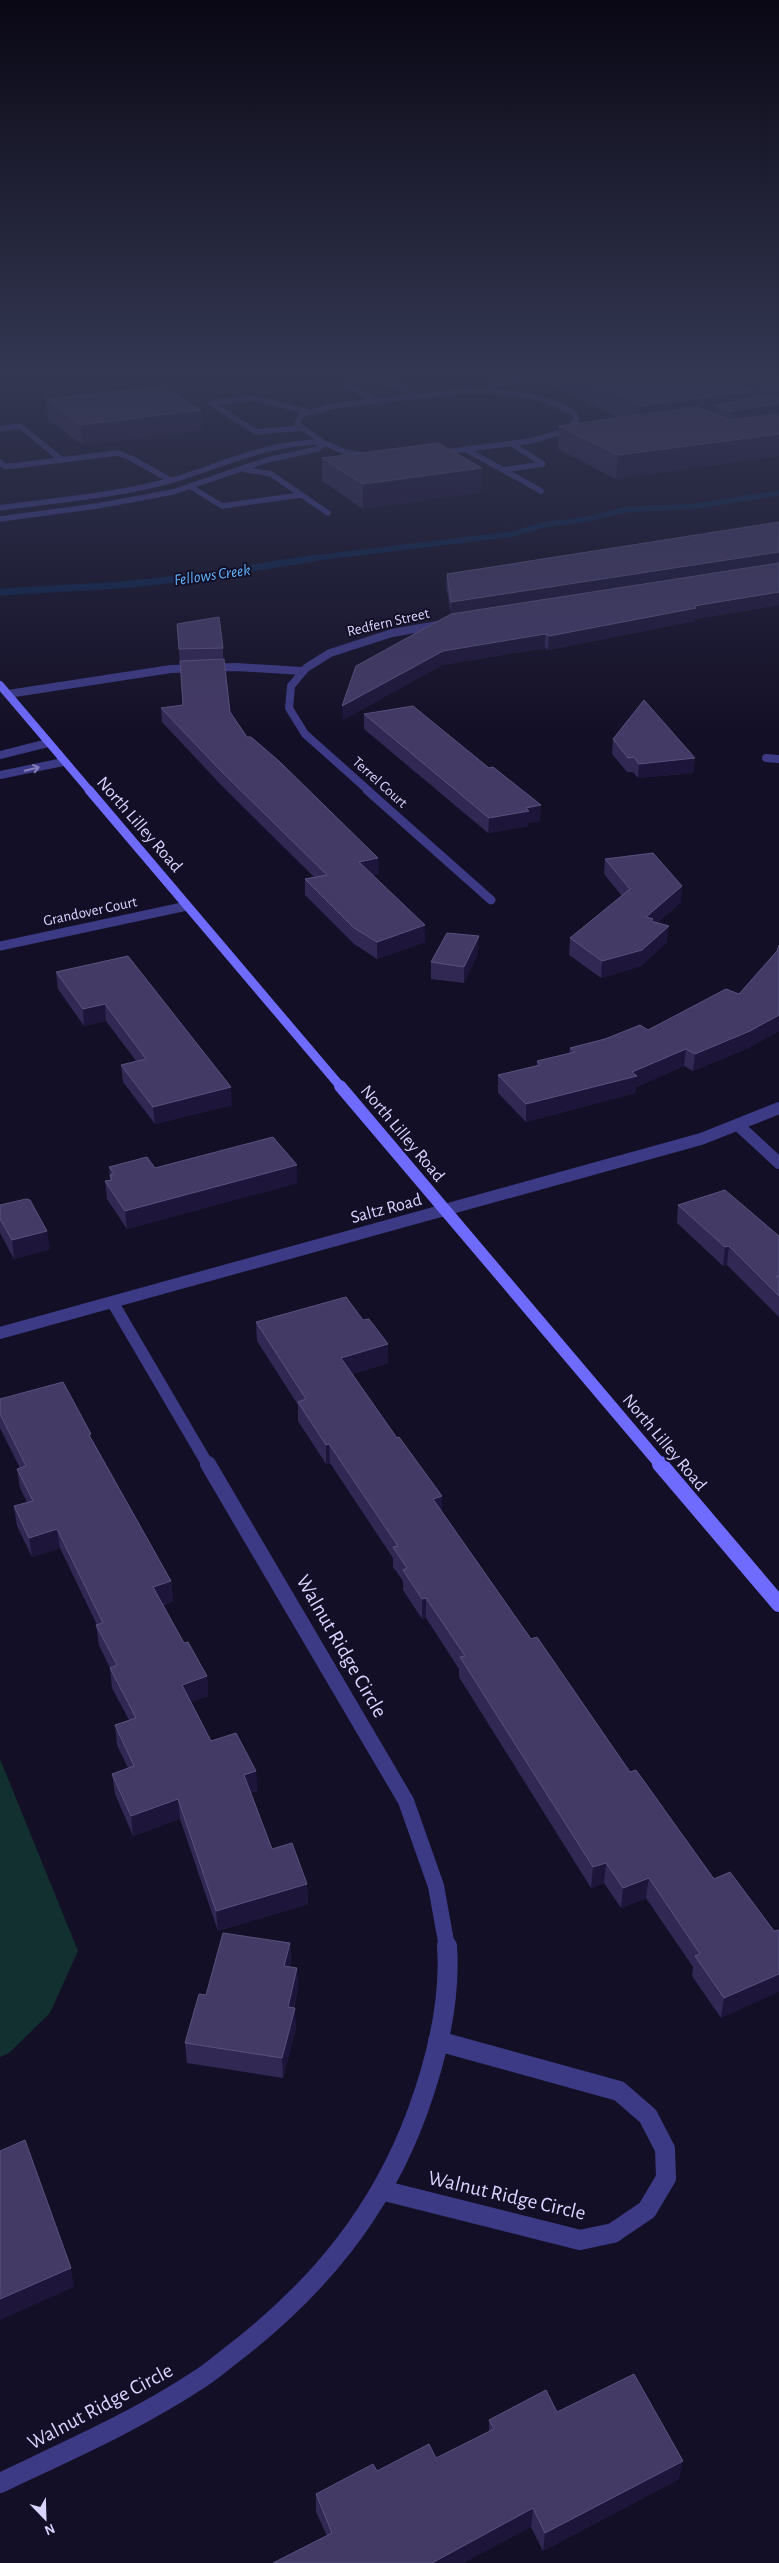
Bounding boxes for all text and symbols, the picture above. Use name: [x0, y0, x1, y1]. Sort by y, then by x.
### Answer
water label: Fellows Creek: [173, 562, 251, 588]
street label: Redfern Street: [345, 606, 431, 639]
street label: Terrel Court: [349, 754, 410, 811]
one-way arrow: [23, 764, 39, 773]
street label: North Lilley Road: [93, 773, 185, 876]
street label: Grandover Court: [42, 894, 138, 929]
street label: North Lilley Road: [357, 1082, 448, 1185]
street label: Saltz Road: [349, 1191, 424, 1227]
street label: North Lilley Road: [619, 1391, 710, 1494]
street label: Walnut Ridge Circle: [292, 1571, 391, 1721]
street label: Walnut Ridge Circle: [426, 2167, 588, 2224]
street label: Walnut Ridge Circle: [24, 2359, 176, 2453]
north arrow: [20, 2493, 70, 2543]
text: N: [42, 2521, 57, 2537]

